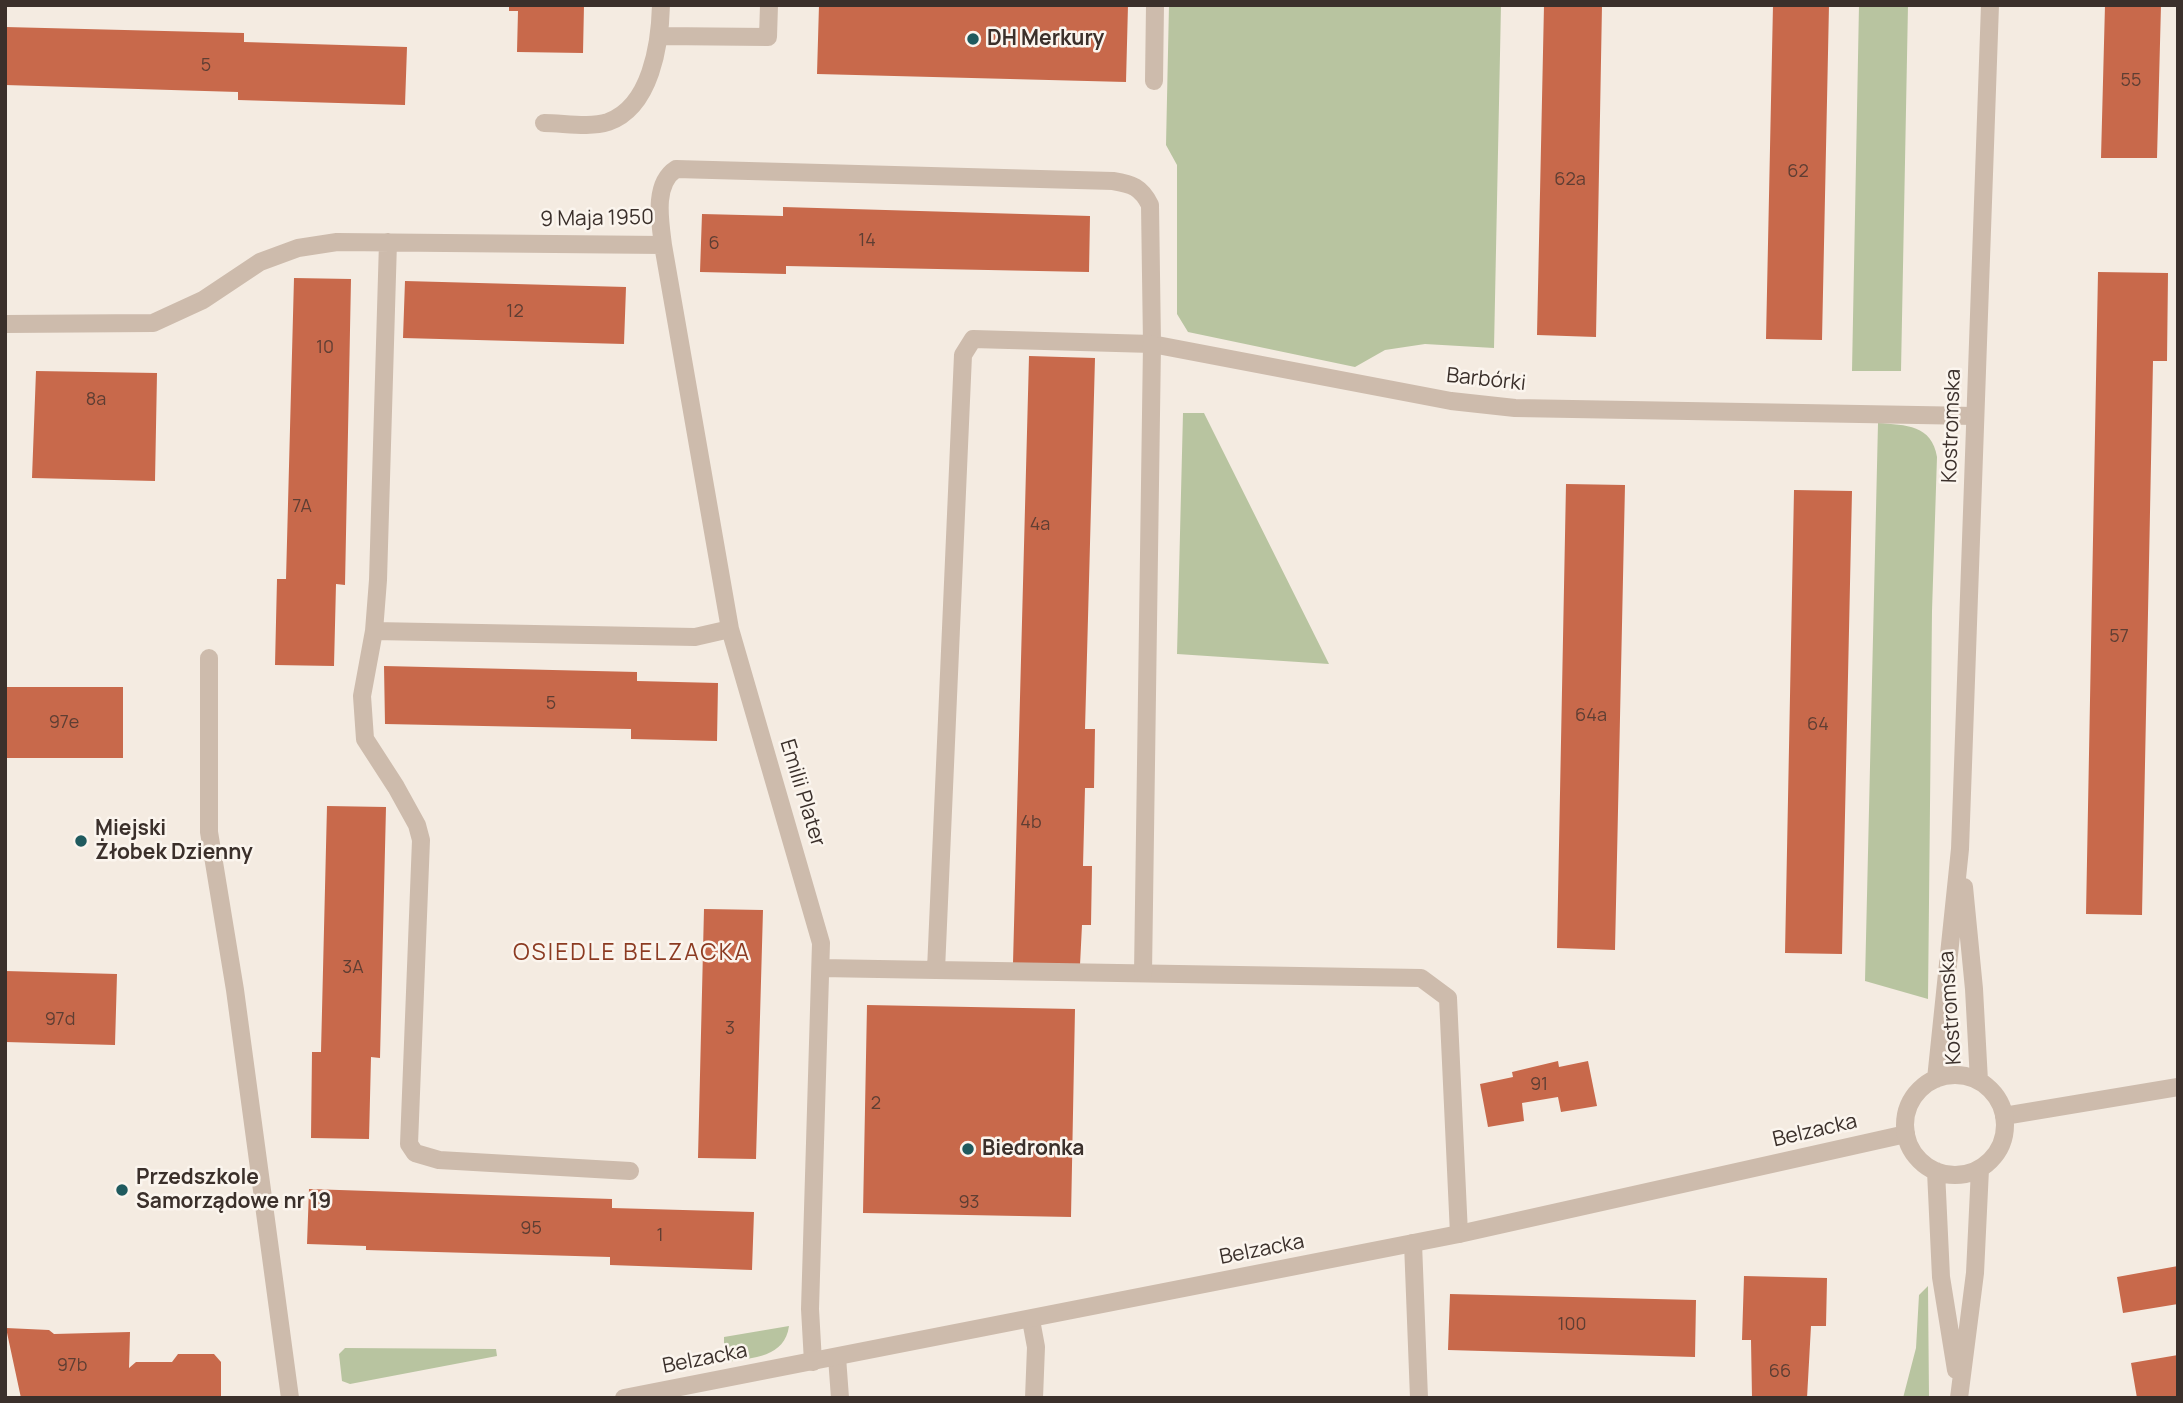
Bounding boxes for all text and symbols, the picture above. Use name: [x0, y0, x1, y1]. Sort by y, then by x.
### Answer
place label: DH Merkury: [987, 26, 1104, 52]
marker: DH Merkury: [965, 31, 981, 47]
house number: 5: [201, 55, 211, 77]
house number: 55: [2121, 70, 2141, 92]
house number: 62: [1787, 161, 1809, 183]
house number: 62a: [1554, 169, 1586, 191]
street label: 9 Maja 1950: [540, 205, 654, 233]
house number: 14: [858, 230, 876, 252]
house number: 6: [708, 233, 720, 255]
house number: 12: [506, 301, 524, 323]
house number: 10: [316, 337, 334, 359]
street label: Barbórki: [1445, 363, 1527, 397]
street label: Kostromska: [1937, 369, 1967, 483]
house number: 8a: [86, 389, 106, 411]
house number: 7A: [292, 496, 312, 518]
house number: 4a: [1030, 514, 1050, 536]
house number: 57: [2109, 626, 2129, 648]
house number: 5: [546, 693, 556, 715]
house number: 64a: [1575, 705, 1607, 727]
house number: 97e: [49, 712, 79, 734]
house number: 64: [1807, 714, 1829, 736]
street label: Emilii Plater: [774, 736, 830, 850]
house number: 4b: [1020, 812, 1042, 834]
place label: Miejski Żłobek Dzienny: [95, 816, 253, 866]
marker: Miejski Żłobek Dzienny: [73, 833, 89, 849]
district label: OSIEDLE BELZACKA: [515, 940, 749, 968]
street label: Kostromska: [1934, 950, 1968, 1066]
house number: 3A: [342, 957, 364, 979]
house number: 97d: [45, 1009, 75, 1031]
house number: 3: [725, 1018, 735, 1040]
house number: 91: [1530, 1074, 1548, 1096]
house number: 2: [871, 1093, 881, 1115]
street label: Belzacka: [1770, 1109, 1860, 1153]
place label: Biedronka: [982, 1136, 1084, 1162]
marker: Biedronka: [960, 1141, 976, 1157]
place label: Przedszkole Samorządowe nr 19: [136, 1165, 331, 1215]
marker: Przedszkole Samorządowe nr 19: [114, 1182, 130, 1198]
house number: 93: [958, 1192, 980, 1214]
house number: 95: [520, 1218, 542, 1240]
house number: 1: [656, 1225, 664, 1247]
street label: Belzacka: [1217, 1229, 1307, 1271]
house number: 100: [1558, 1314, 1586, 1336]
street label: Belzacka: [660, 1338, 750, 1380]
house number: 97b: [57, 1355, 87, 1377]
house number: 66: [1769, 1361, 1791, 1383]

